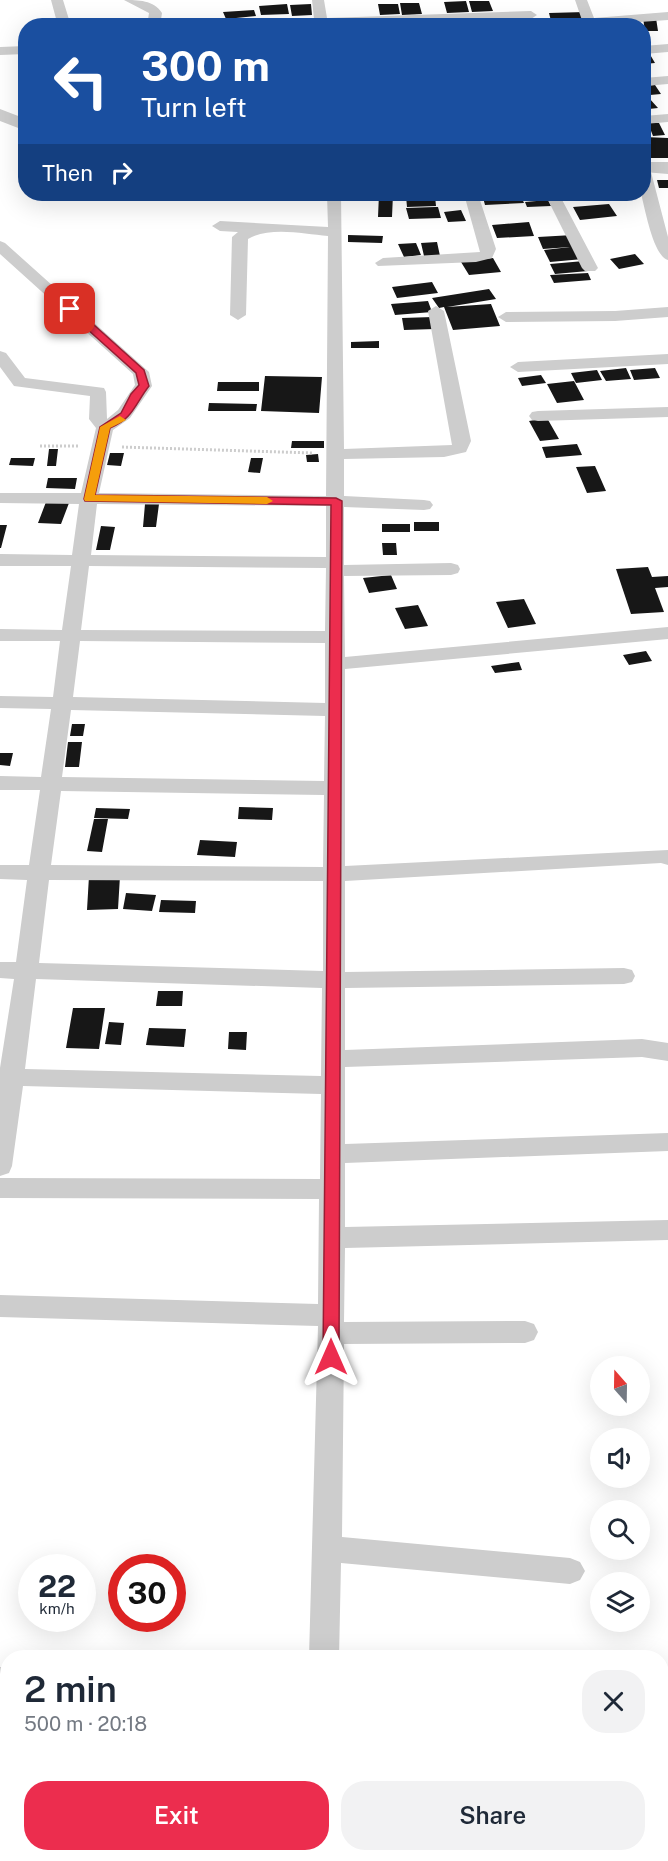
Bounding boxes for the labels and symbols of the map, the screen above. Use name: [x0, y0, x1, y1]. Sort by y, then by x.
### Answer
pin: [44, 283, 95, 334]
position arrow: [299, 1325, 363, 1389]
north arrow: [590, 1356, 650, 1416]
speed limit sign: 30: [108, 1554, 186, 1632]

